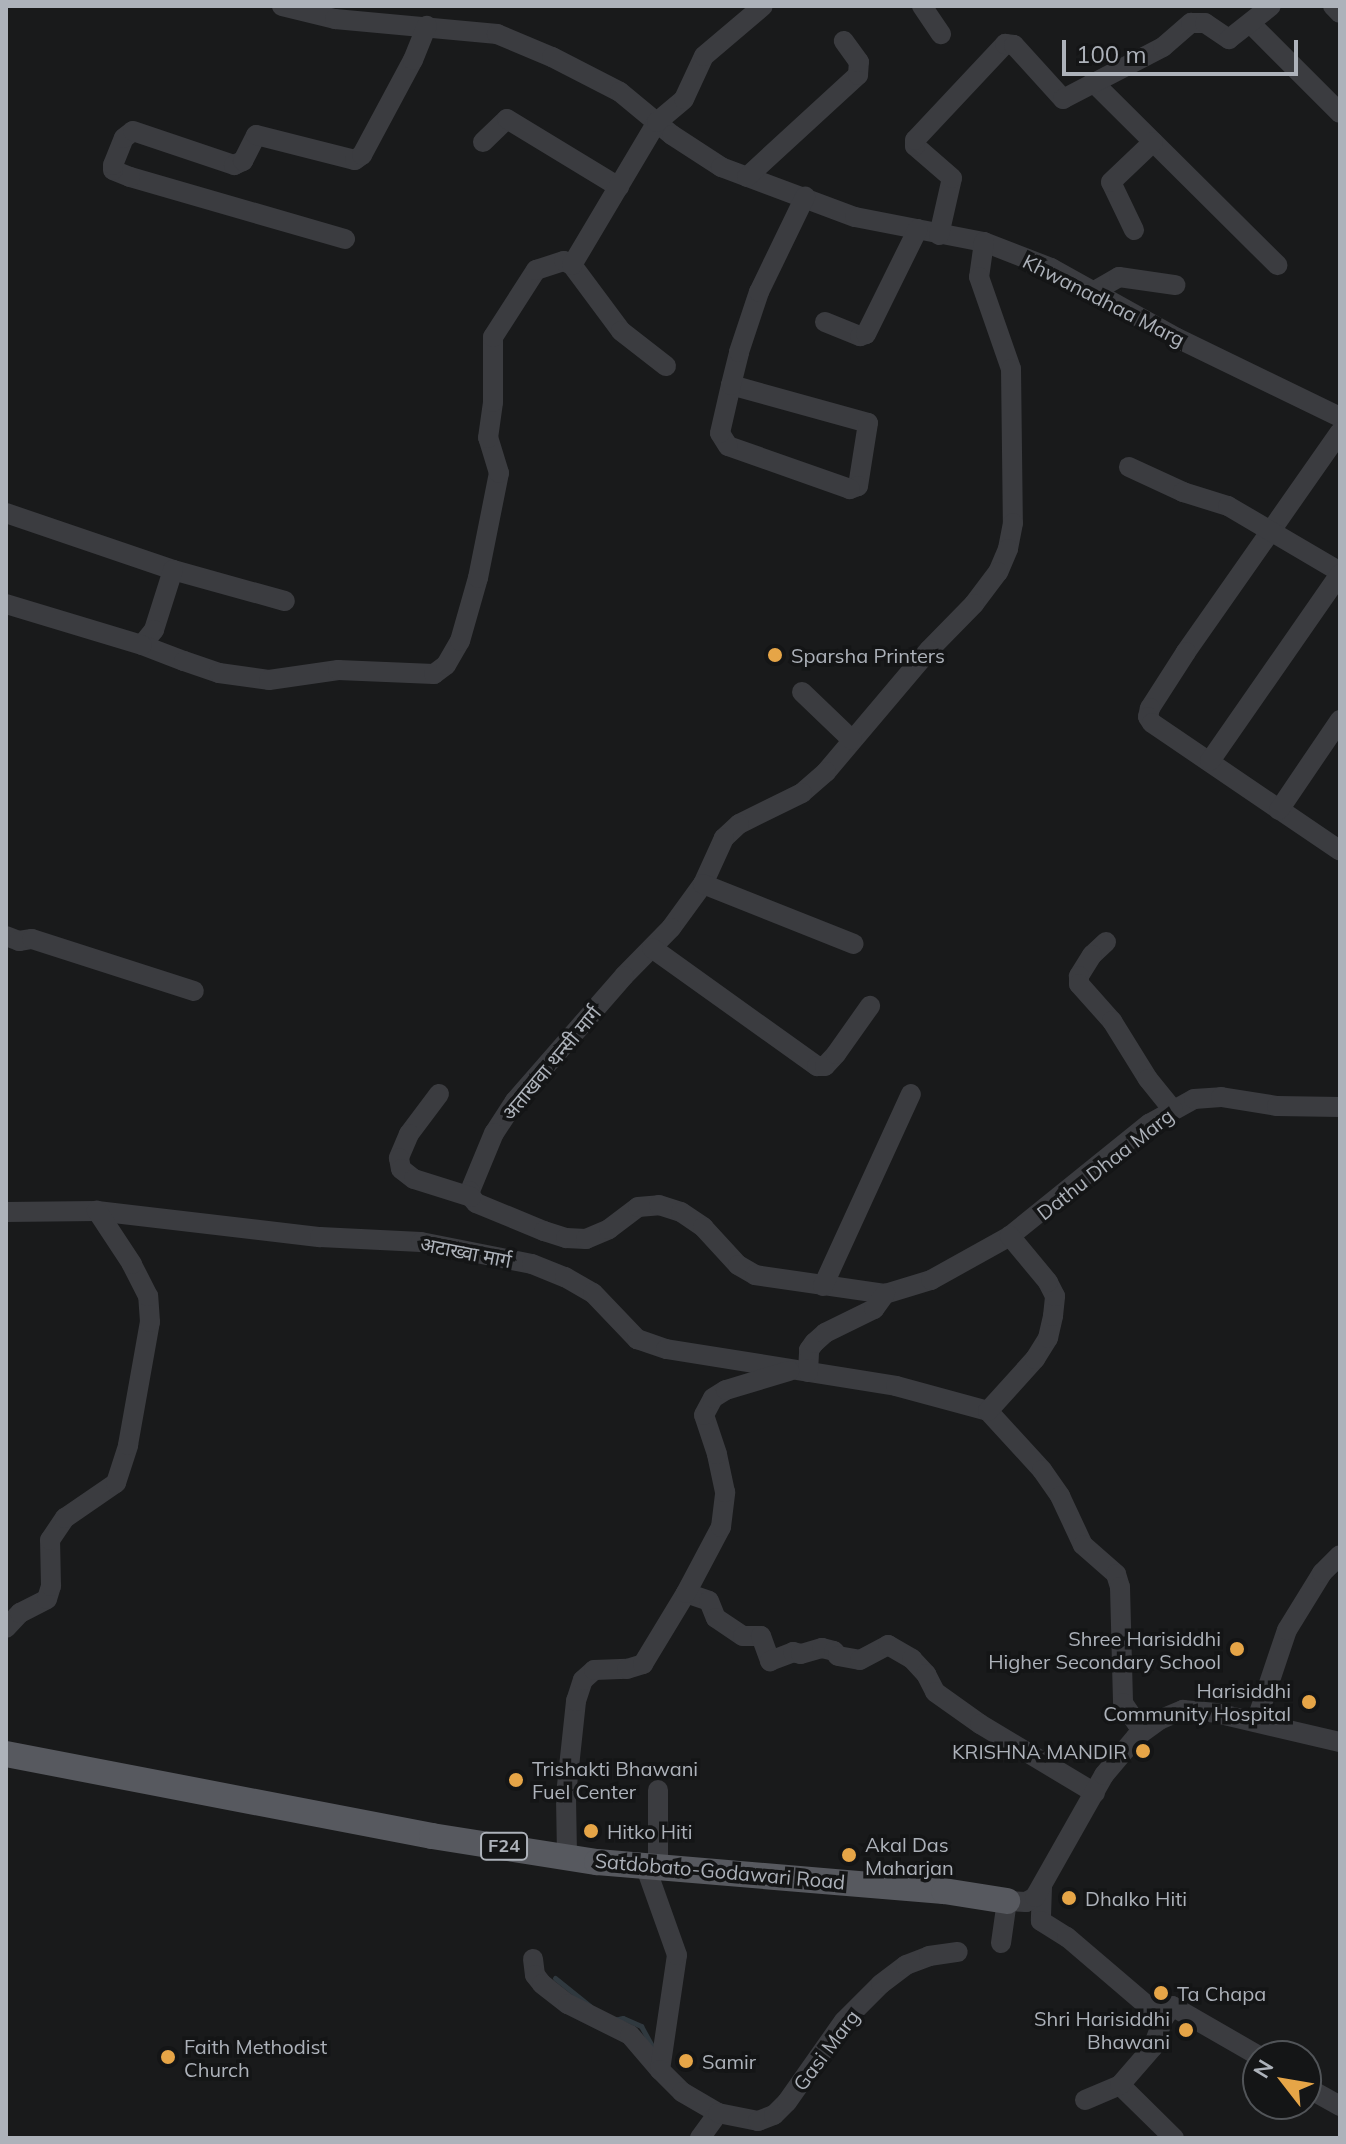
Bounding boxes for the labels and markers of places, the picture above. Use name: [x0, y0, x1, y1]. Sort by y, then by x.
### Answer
place label: Sparsha Printers: [791, 643, 945, 667]
marker: Sparsha Printers: [766, 646, 784, 664]
place label: Shree Harisiddhi Higher Secondary School: [988, 1626, 1221, 1673]
marker: Shree Harisiddhi Higher Secondary School: [1228, 1640, 1246, 1658]
place label: Harisiddhi Community Hospital: [1103, 1678, 1291, 1725]
marker: Harisiddhi Community Hospital: [1298, 1691, 1320, 1713]
place label: KRISHNA MANDIR: [952, 1739, 1127, 1763]
marker: KRISHNA MANDIR: [1134, 1742, 1152, 1760]
place label: Trishakti Bhawani Fuel Center: [532, 1756, 698, 1803]
marker: Trishakti Bhawani Fuel Center: [507, 1771, 525, 1789]
place label: Hitko Hiti: [607, 1819, 693, 1843]
marker: Hitko Hiti: [582, 1822, 600, 1840]
place label: Akal Das Maharjan: [865, 1832, 954, 1879]
marker: Akal Das Maharjan: [840, 1846, 858, 1864]
place label: Dhalko Hiti: [1085, 1886, 1187, 1910]
marker: Dhalko Hiti: [1060, 1889, 1078, 1907]
place label: Ta Chapa: [1177, 1981, 1266, 2005]
marker: Ta Chapa: [1152, 1984, 1170, 2002]
place label: Shri Harisiddhi Bhawani: [1034, 2006, 1170, 2053]
marker: Shri Harisiddhi Bhawani: [1177, 2021, 1195, 2039]
place label: Faith Methodist Church: [184, 2034, 327, 2081]
marker: Faith Methodist Church: [159, 2048, 177, 2066]
place label: Samir: [702, 2049, 756, 2073]
marker: Samir: [677, 2052, 695, 2070]

